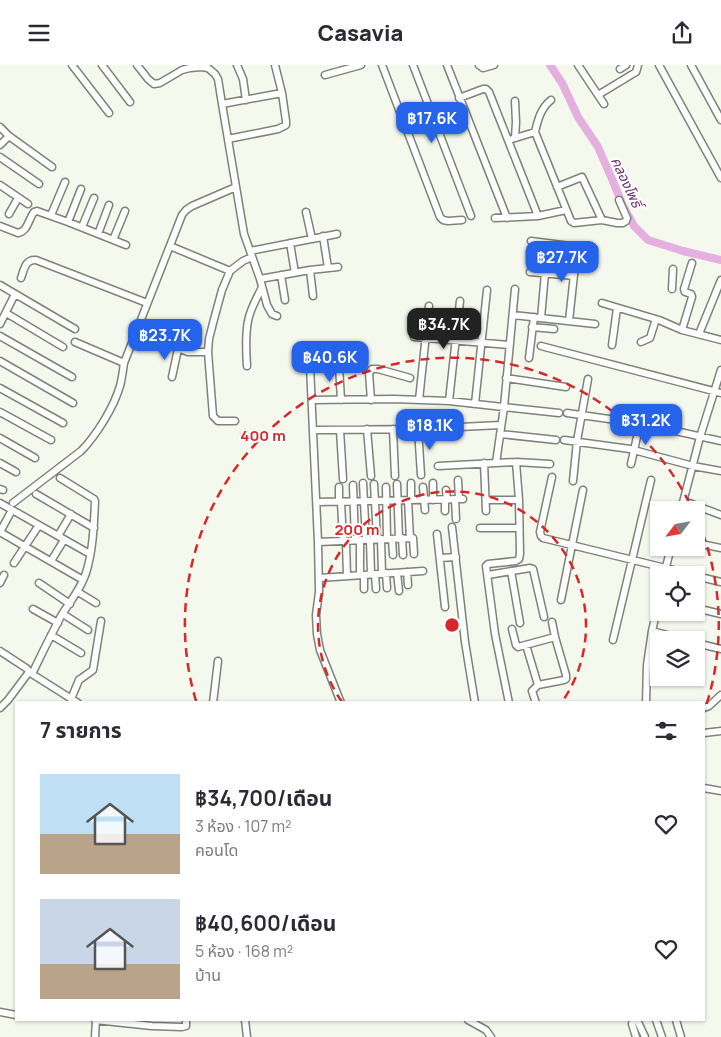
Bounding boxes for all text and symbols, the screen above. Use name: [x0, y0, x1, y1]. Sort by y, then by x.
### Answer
text: Casavia: [318, 18, 403, 48]
icon: menu: [25, 19, 53, 47]
icon: share: [668, 19, 696, 47]
pin: ฿17.6K: [391, 101, 473, 144]
text: ฿17.6K: [407, 107, 457, 129]
water label: คลองโพธิ์: [607, 154, 649, 214]
pin: ฿27.7K: [521, 241, 603, 283]
text: ฿27.7K: [537, 246, 587, 268]
pin: ฿34.7K: [403, 307, 485, 350]
text: ฿34.7K: [418, 313, 470, 335]
pin: ฿23.7K: [124, 319, 206, 361]
text: ฿23.7K: [139, 324, 191, 346]
pin: ฿40.6K: [289, 341, 371, 383]
text: ฿40.6K: [303, 346, 357, 368]
pin: ฿31.2K: [605, 403, 687, 446]
pin: ฿18.1K: [389, 409, 471, 451]
text: ฿31.2K: [621, 409, 671, 431]
text: ฿18.1K: [407, 414, 453, 436]
text: 400 m: [240, 425, 286, 446]
north arrow: [650, 501, 705, 556]
map controls: [650, 501, 705, 686]
text: 200 m: [334, 519, 380, 540]
button: locate: [650, 566, 705, 621]
centre of rings: [443, 616, 461, 634]
button: layers: [650, 631, 705, 686]
text: 7 รายการ: [40, 716, 122, 744]
icon: filters: [652, 717, 680, 745]
text: ฿34,700/เดือน: [195, 784, 332, 812]
icon: home: [80, 794, 140, 854]
icon: heart: [652, 810, 680, 838]
text: 3 ห้อง · 107 m²: [195, 815, 291, 837]
text: คอนโด: [195, 839, 238, 861]
text: ฿40,600/เดือน: [195, 909, 336, 937]
icon: home: [80, 919, 140, 979]
icon: heart: [652, 935, 680, 963]
text: 5 ห้อง · 168 m²: [195, 940, 293, 962]
text: บ้าน: [195, 964, 221, 986]

